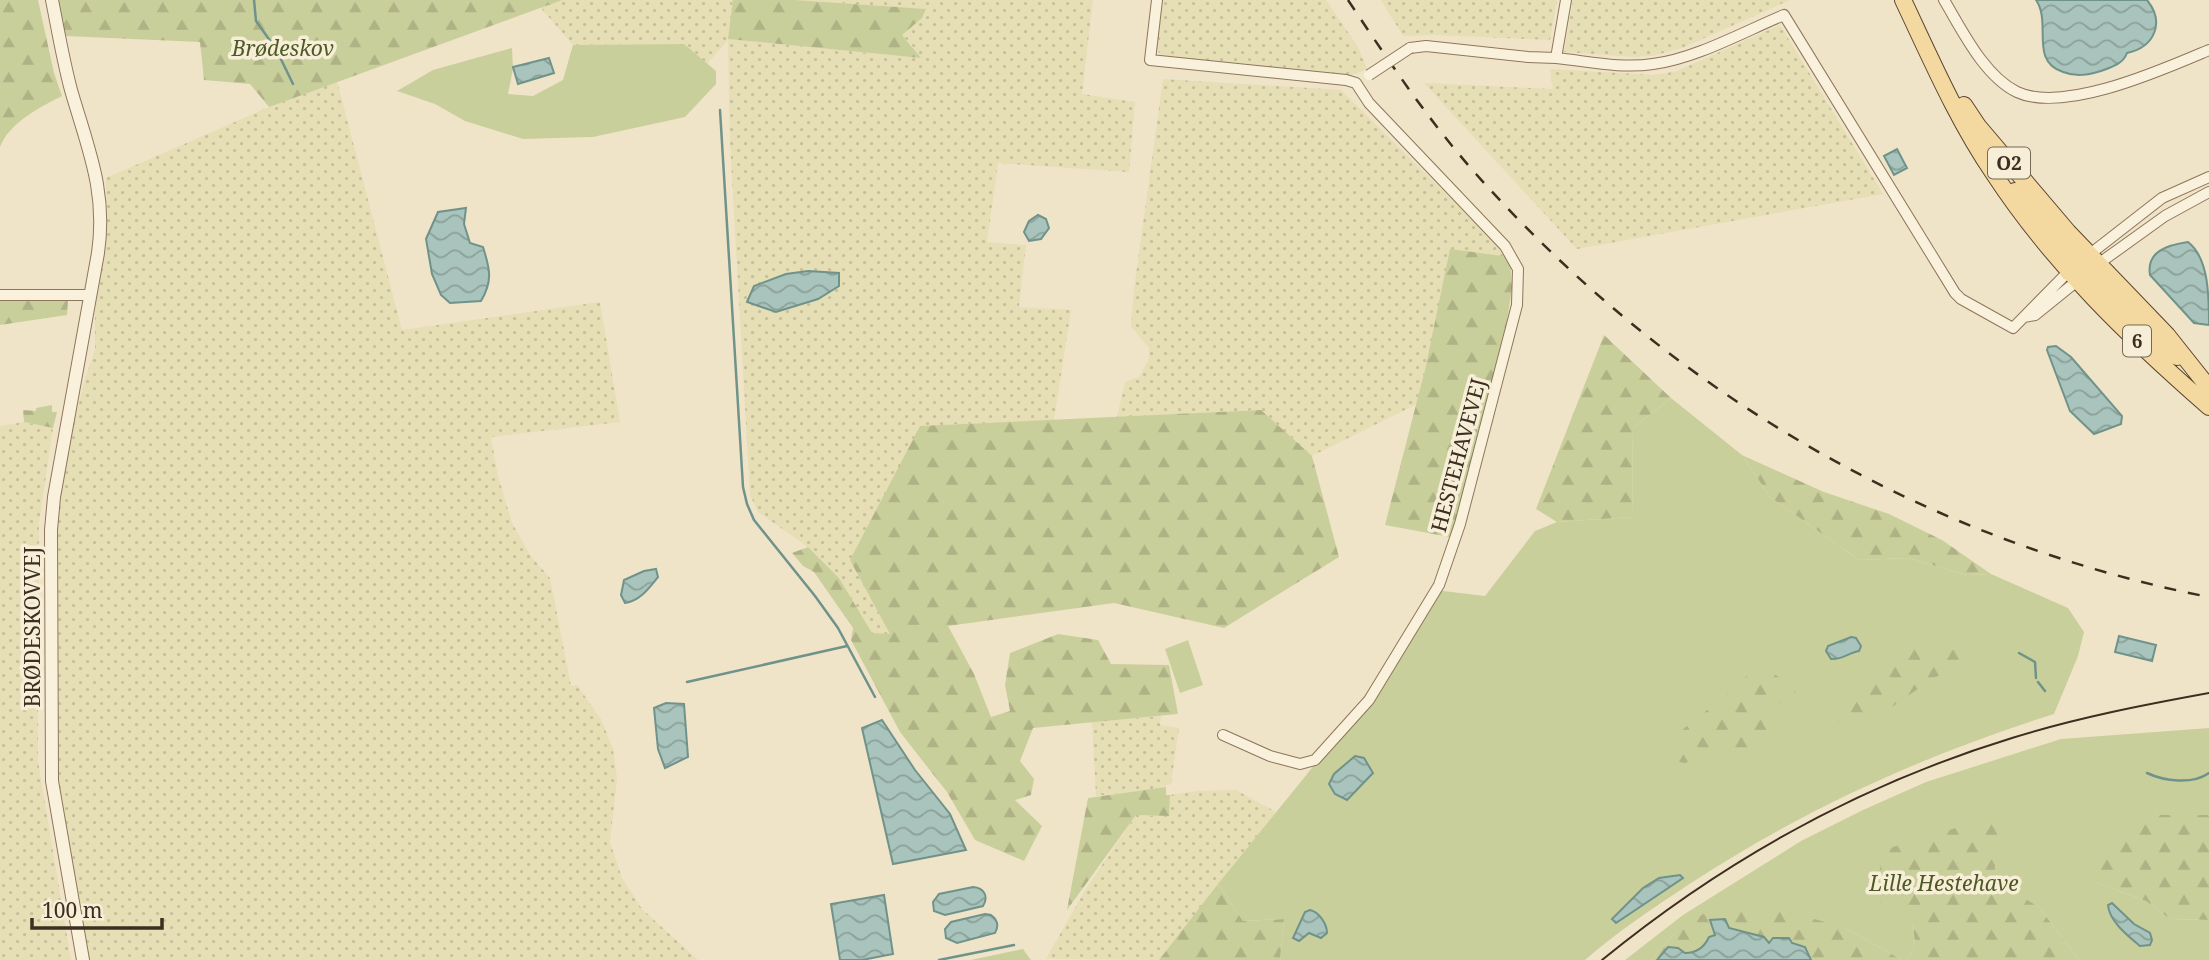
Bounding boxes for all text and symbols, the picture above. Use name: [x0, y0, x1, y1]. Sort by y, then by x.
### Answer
park label: Brødeskov: [231, 34, 334, 62]
road number: O2: [1988, 148, 2030, 178]
road number: 6: [2123, 326, 2151, 356]
street label: HESTEHAVEVEJ: [1424, 375, 1492, 535]
street label: BRØDESKOVVEJ: [18, 547, 46, 707]
park label: Lille Hestehave: [1868, 869, 2019, 897]
scale bar: [32, 886, 161, 930]
text: 100 m: [42, 896, 103, 924]

